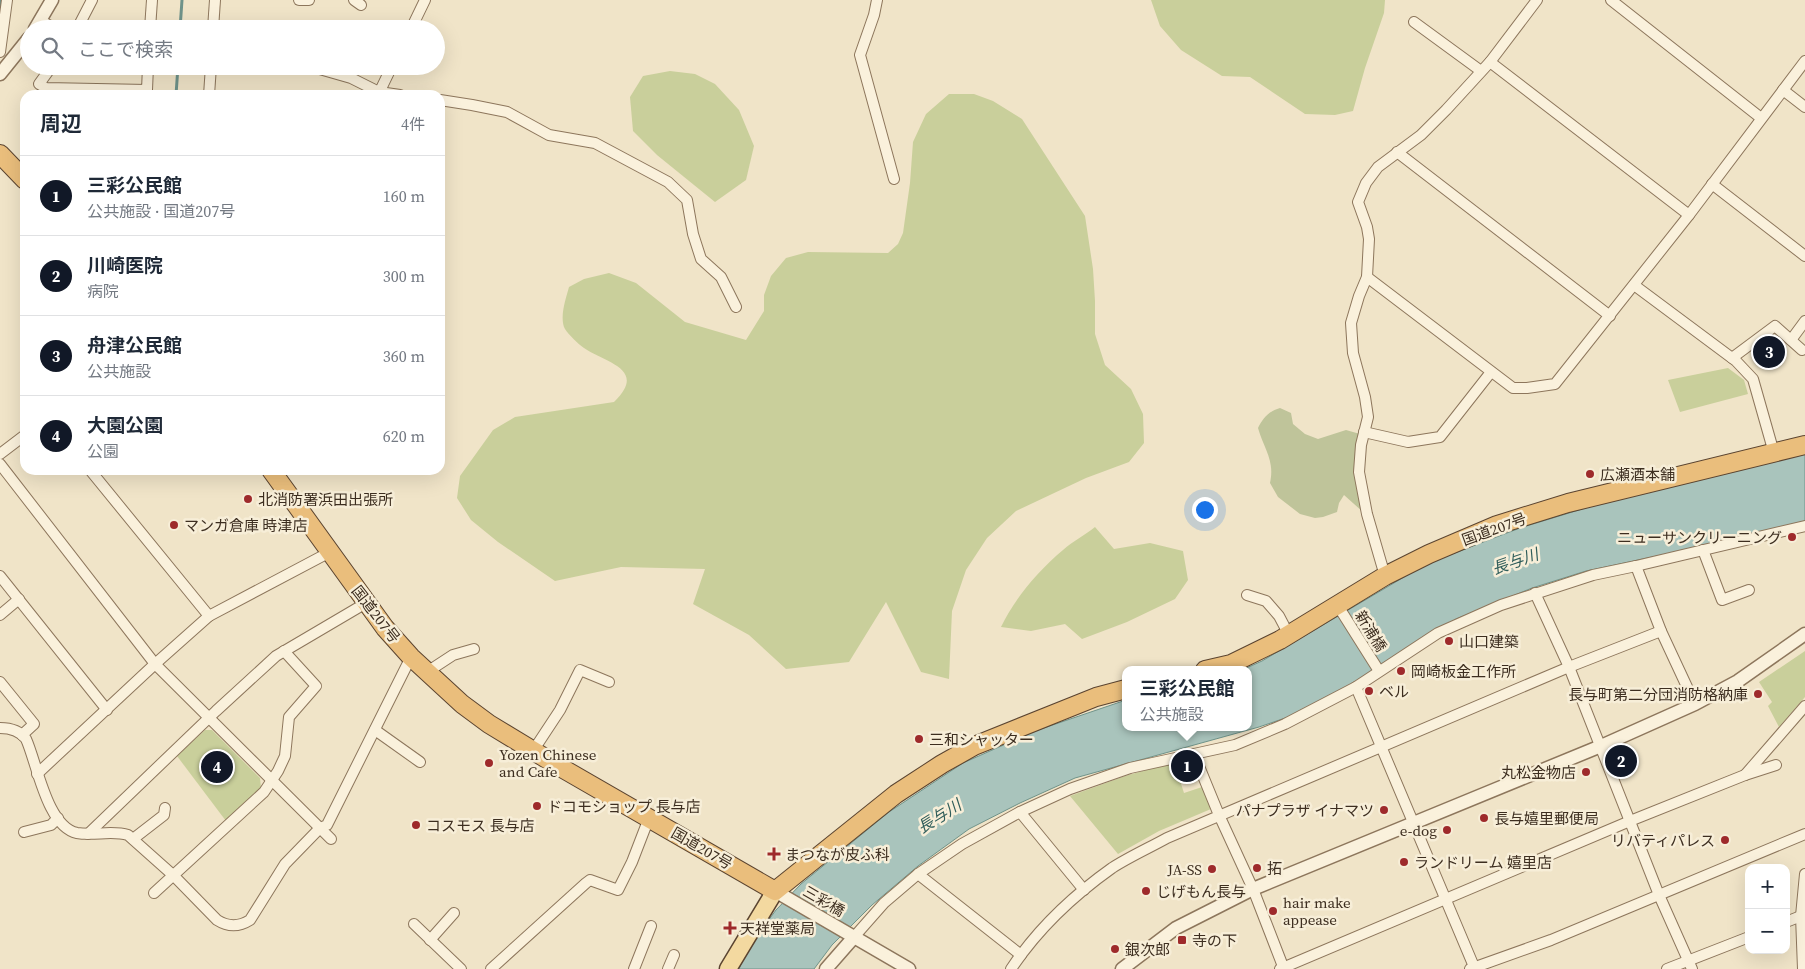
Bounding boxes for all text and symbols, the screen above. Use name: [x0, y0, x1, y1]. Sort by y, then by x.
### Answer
search box: [20, 20, 445, 75]
icon: search: [38, 34, 66, 62]
text: ここで検索: [78, 36, 173, 62]
text: 周辺: [40, 109, 82, 138]
text: 4件: [401, 113, 425, 135]
text: 三彩公民館: [87, 172, 182, 198]
text: 1: [52, 185, 60, 207]
text: 160 m: [383, 185, 425, 207]
text: 公共施設 · 国道207号: [87, 200, 235, 222]
text: 川崎医院: [87, 252, 163, 278]
text: 2: [52, 265, 60, 287]
text: 300 m: [383, 265, 425, 287]
text: 病院: [87, 280, 119, 302]
text: 舟津公民館: [87, 332, 182, 358]
pin: 3: [1753, 333, 1785, 371]
text: 3: [52, 345, 60, 367]
text: 360 m: [383, 345, 425, 367]
text: 公共施設: [87, 360, 151, 382]
text: 大園公園: [87, 412, 163, 438]
text: 4: [52, 425, 60, 447]
text: 620 m: [383, 425, 425, 447]
text: 公園: [87, 440, 119, 462]
place label: 広瀬酒本舗: [1600, 464, 1675, 485]
marker: 広瀬酒本舗: [1584, 468, 1596, 480]
place label: 北消防署浜田出張所: [258, 489, 393, 510]
marker: 北消防署浜田出張所: [242, 493, 254, 505]
your location: [1192, 497, 1218, 523]
street label: 国道207号: [1459, 508, 1529, 550]
place label: マンガ倉庫 時津店: [184, 515, 308, 536]
marker: マンガ倉庫 時津店: [168, 519, 180, 531]
place label: ニューサンクリーニング: [1617, 527, 1782, 548]
marker: ニューサンクリーニング: [1786, 531, 1798, 543]
water label: 長与川: [1489, 542, 1543, 579]
street label: 国道207号: [347, 581, 405, 647]
street label: 新浦橋: [1350, 606, 1392, 656]
place label: 山口建築: [1459, 631, 1519, 652]
marker: 山口建築: [1443, 635, 1455, 647]
place label: 岡崎板金工作所: [1411, 661, 1516, 682]
marker: 岡崎板金工作所: [1395, 665, 1407, 677]
popup: [1122, 666, 1252, 731]
text: 三彩公民館: [1139, 675, 1235, 701]
place label: ベル: [1379, 681, 1409, 702]
place label: 長与町第二分団消防格納庫: [1568, 684, 1748, 705]
marker: ベル: [1363, 685, 1375, 697]
marker: 長与町第二分団消防格納庫: [1752, 688, 1764, 700]
text: 公共施設: [1139, 703, 1204, 725]
place label: 三和シャッター: [929, 729, 1034, 750]
marker: 三和シャッター: [913, 733, 925, 745]
pin: 2: [1605, 742, 1637, 780]
place label: Yozen Chinese and Cafe: [499, 744, 597, 782]
pin: 1: [1171, 747, 1203, 785]
pin: 4: [201, 748, 233, 786]
marker: Yozen Chinese and Cafe: [483, 757, 495, 769]
place label: 丸松金物店: [1501, 762, 1576, 783]
marker: 丸松金物店: [1580, 766, 1592, 778]
water label: 長与川: [913, 793, 967, 838]
place label: ドコモショップ 長与店: [547, 796, 701, 817]
marker: ドコモショップ 長与店: [531, 800, 543, 812]
place label: パナプラザ イナマツ: [1236, 800, 1374, 821]
marker: パナプラザ イナマツ: [1378, 804, 1390, 816]
place label: 長与嬉里郵便局: [1494, 808, 1599, 829]
marker: 長与嬉里郵便局: [1478, 812, 1490, 824]
place label: コスモス 長与店: [426, 815, 535, 836]
marker: コスモス 長与店: [410, 819, 422, 831]
place label: e-dog: [1400, 820, 1437, 841]
street label: 国道207号: [668, 822, 736, 874]
marker: e-dog: [1441, 824, 1453, 836]
place label: リバティパレス: [1611, 830, 1715, 851]
marker: リバティパレス: [1719, 834, 1731, 846]
place label: まつなが皮ふ科: [785, 844, 890, 865]
marker: まつなが皮ふ科: [767, 847, 781, 861]
place label: ランドリーム 嬉里店: [1414, 852, 1552, 873]
marker: ランドリーム 嬉里店: [1398, 856, 1410, 868]
place label: 拓: [1267, 858, 1282, 879]
place label: JA-SS: [1167, 859, 1202, 880]
marker: 拓: [1251, 862, 1263, 874]
marker: JA-SS: [1206, 863, 1218, 875]
map controls: [1745, 864, 1790, 954]
button: +: [1745, 864, 1790, 909]
street label: 三彩橋: [799, 881, 849, 921]
place label: じげもん長与: [1156, 881, 1246, 902]
marker: じげもん長与: [1140, 885, 1152, 897]
place label: hair make appease: [1283, 892, 1351, 930]
marker: hair make appease: [1267, 905, 1279, 917]
button: −: [1745, 909, 1790, 954]
place label: 天祥堂薬局: [740, 918, 815, 939]
marker: 天祥堂薬局: [724, 922, 736, 934]
place label: 寺の下: [1192, 930, 1237, 951]
marker: 寺の下: [1176, 934, 1188, 946]
place label: 銀次郎: [1125, 939, 1170, 960]
marker: 銀次郎: [1109, 943, 1121, 955]

